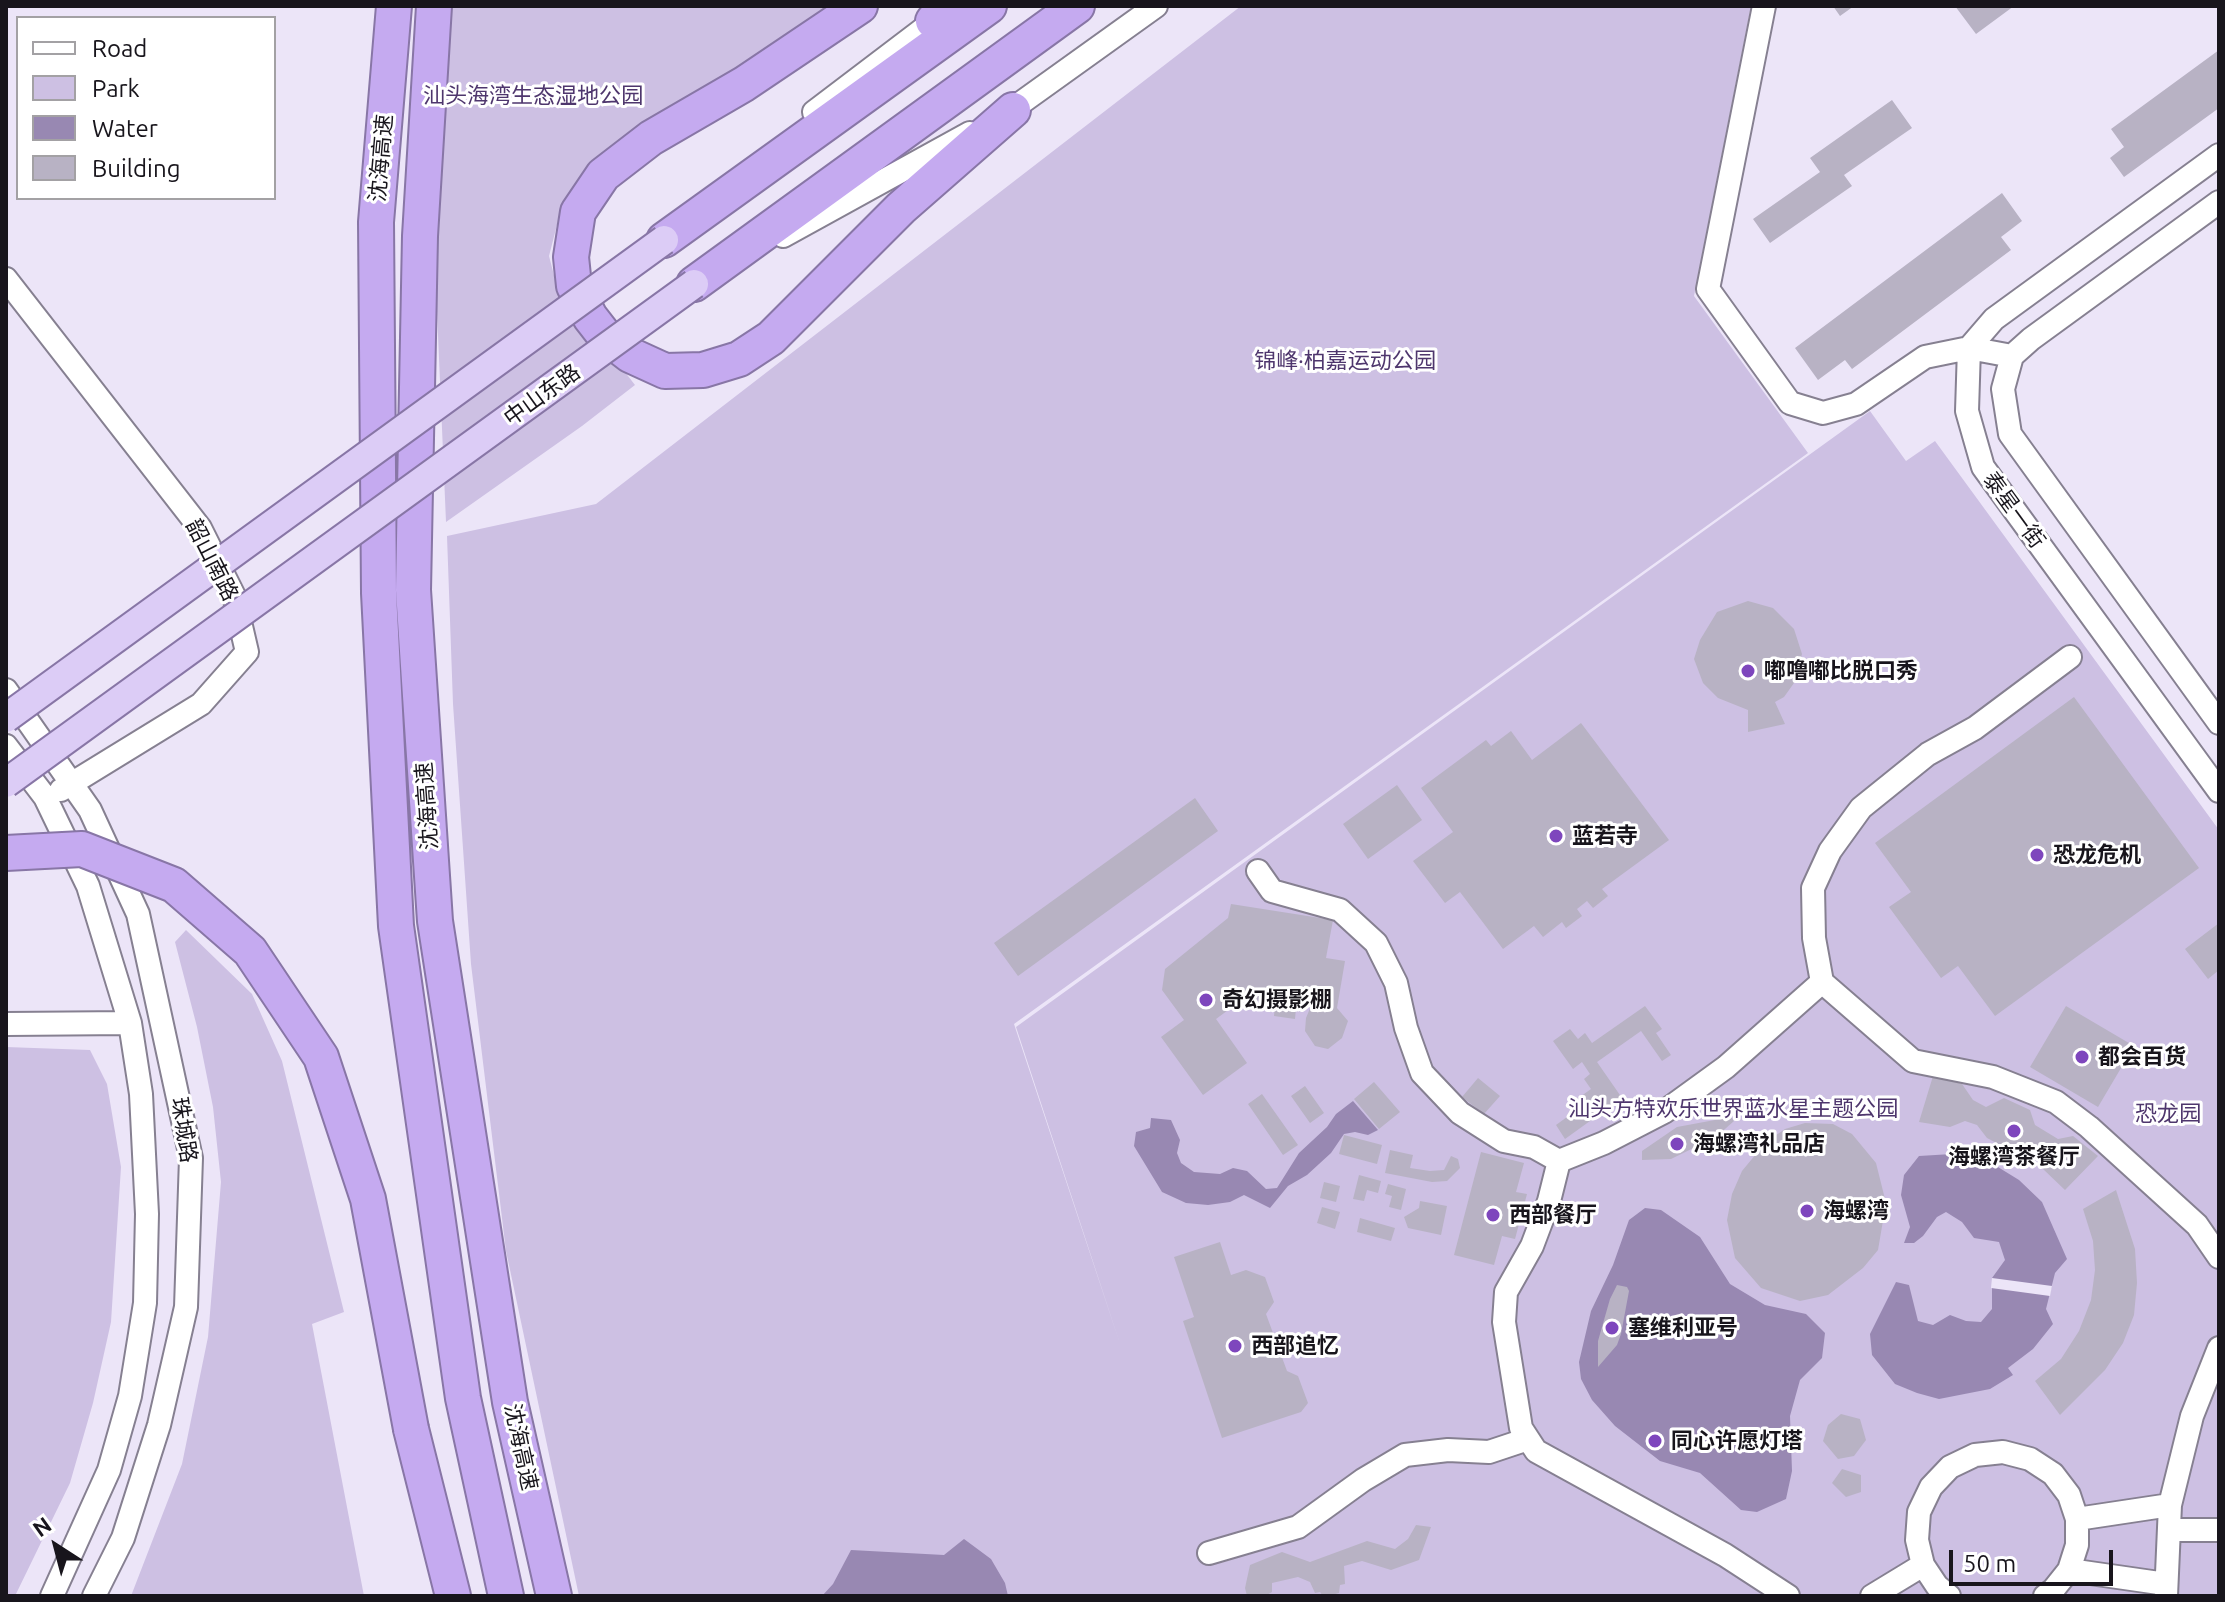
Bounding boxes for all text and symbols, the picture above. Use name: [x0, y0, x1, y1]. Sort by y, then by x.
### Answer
legend: [16, 16, 276, 200]
text: Road: [92, 35, 147, 62]
text: Park: [92, 75, 140, 102]
park label: 汕头海湾生态湿地公园: [423, 83, 643, 109]
street label: 沈海高速: [364, 113, 398, 203]
text: Water: [92, 115, 158, 142]
text: Building: [92, 155, 180, 182]
park label: 锦峰·柏嘉运动公园: [1254, 348, 1436, 374]
street label: 中山东路: [499, 358, 585, 432]
street label: 泰星一街: [1977, 467, 2051, 553]
street label: 韶山南路: [180, 515, 244, 605]
place label: 嘟噜嘟比脱口秀: [1764, 658, 1918, 684]
marker: 嘟噜嘟比脱口秀: [1739, 662, 1757, 680]
street label: 沈海高速: [411, 761, 443, 851]
place label: 蓝若寺: [1572, 823, 1638, 849]
marker: 蓝若寺: [1547, 827, 1565, 845]
place label: 恐龙危机: [2053, 842, 2141, 868]
marker: 恐龙危机: [2028, 846, 2046, 864]
place label: 奇幻摄影棚: [1222, 987, 1332, 1013]
marker: 奇幻摄影棚: [1197, 991, 1215, 1009]
place label: 都会百货: [2098, 1044, 2186, 1070]
marker: 都会百货: [2073, 1048, 2091, 1066]
street label: 珠城路: [166, 1095, 202, 1165]
park label: 汕头方特欢乐世界蓝水星主题公园: [1568, 1096, 1898, 1122]
park label: 恐龙园: [2135, 1101, 2201, 1127]
marker: 海螺湾茶餐厅: [2005, 1122, 2023, 1140]
place label: 海螺湾礼品店: [1693, 1131, 1825, 1157]
marker: 海螺湾礼品店: [1668, 1135, 1686, 1153]
place label: 海螺湾茶餐厅: [1948, 1144, 2080, 1170]
place label: 海螺湾: [1823, 1198, 1889, 1224]
place label: 西部餐厅: [1509, 1202, 1597, 1228]
marker: 海螺湾: [1798, 1202, 1816, 1220]
marker: 西部餐厅: [1484, 1206, 1502, 1224]
place label: 塞维利亚号: [1628, 1315, 1738, 1341]
marker: 塞维利亚号: [1603, 1319, 1621, 1337]
place label: 西部追忆: [1251, 1333, 1339, 1359]
marker: 西部追忆: [1226, 1337, 1244, 1355]
street label: 沈海高速: [499, 1401, 543, 1493]
place label: 同心许愿灯塔: [1671, 1428, 1803, 1454]
marker: 同心许愿灯塔: [1646, 1432, 1664, 1450]
north arrow: [16, 1506, 96, 1586]
text: N: [28, 1511, 56, 1541]
scale bar: [1953, 1534, 2117, 1584]
text: 50 m: [1963, 1550, 2016, 1577]

